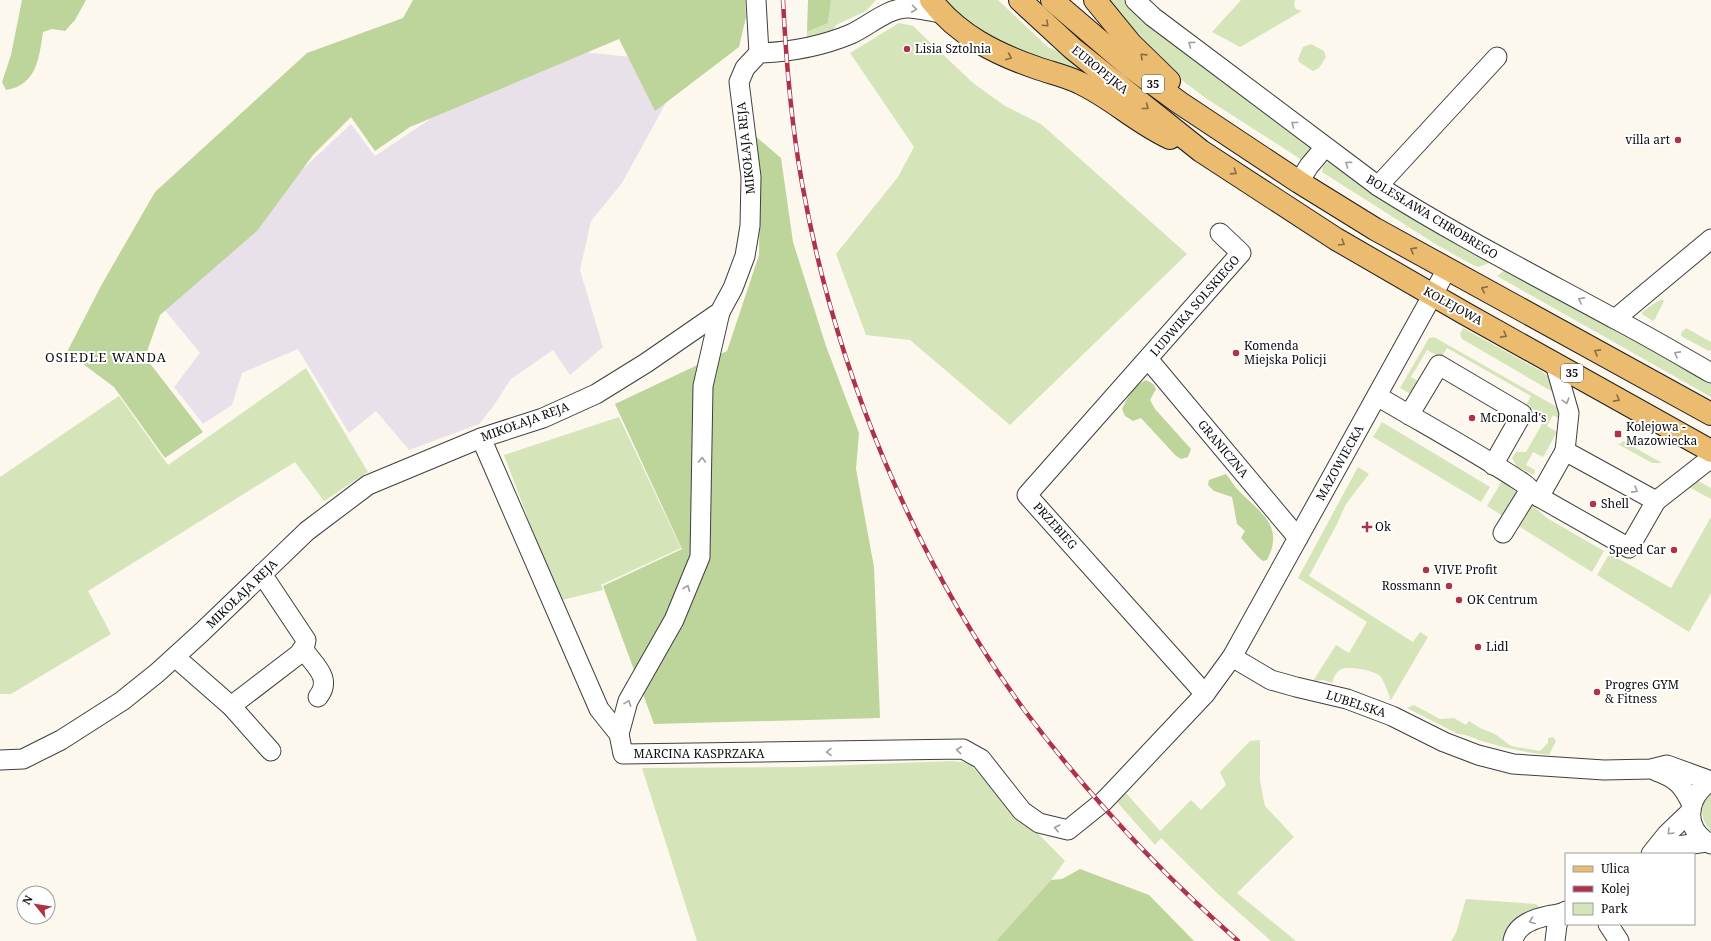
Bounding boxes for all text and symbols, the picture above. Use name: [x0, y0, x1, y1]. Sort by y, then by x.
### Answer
one-way arrow: [911, 4, 917, 13]
one-way arrow: [1041, 19, 1049, 27]
place label: Lisia Sztolnia: [915, 40, 992, 57]
street label: EUROPEJKA: [1068, 41, 1133, 98]
one-way arrow: [1188, 41, 1195, 49]
marker: Lisia Sztolnia: [902, 44, 912, 54]
one-way arrow: [1005, 52, 1012, 60]
one-way arrow: [1140, 53, 1148, 61]
road number: 35: [1142, 75, 1164, 93]
street label: MIKOŁAJA REJA: [732, 101, 759, 195]
one-way arrow: [1142, 103, 1149, 110]
one-way arrow: [1291, 121, 1298, 128]
place label: villa art: [1625, 131, 1670, 148]
marker: villa art: [1673, 135, 1683, 145]
one-way arrow: [1345, 161, 1352, 169]
one-way arrow: [1229, 167, 1236, 174]
street label: BOLESŁAWA CHROBREGO: [1363, 170, 1501, 263]
one-way arrow: [1338, 238, 1346, 245]
one-way arrow: [1410, 248, 1417, 255]
street label: LUDWIKA SOLSKIEGO: [1146, 251, 1243, 360]
street label: KOLEJOWA: [1421, 282, 1486, 329]
one-way arrow: [1480, 286, 1488, 294]
one-way arrow: [1577, 298, 1585, 305]
one-way arrow: [1500, 330, 1507, 337]
place label: Komenda Miejska Policji: [1244, 337, 1327, 368]
district label: OSIEDLE WANDA: [45, 348, 167, 366]
marker: Komenda Miejska Policji: [1231, 348, 1241, 358]
one-way arrow: [1594, 349, 1601, 356]
one-way arrow: [1674, 351, 1681, 358]
road number: 35: [1561, 364, 1583, 382]
one-way arrow: [1613, 394, 1620, 401]
street label: MIKOŁAJA REJA: [478, 398, 572, 445]
one-way arrow: [1561, 398, 1570, 405]
place label: McDonald's: [1480, 409, 1546, 426]
marker: McDonald's: [1467, 413, 1477, 423]
street label: GRANICZNA: [1194, 416, 1253, 482]
place label: Kolejowa - Mazowiecka: [1626, 418, 1698, 449]
street label: MAZOWIECKA: [1312, 421, 1368, 504]
marker: Kolejowa - Mazowiecka: [1613, 429, 1623, 439]
one-way arrow: [698, 457, 706, 463]
one-way arrow: [1631, 485, 1638, 492]
place label: Shell: [1601, 495, 1629, 512]
street label: PRZEBIEG: [1030, 498, 1081, 553]
marker: Shell: [1588, 499, 1598, 509]
place label: Ok: [1375, 518, 1392, 535]
marker: Ok: [1362, 522, 1372, 532]
place label: Speed Car: [1609, 541, 1666, 558]
marker: Speed Car: [1669, 545, 1679, 555]
street label: MIKOŁAJA REJA: [202, 555, 281, 632]
place label: VIVE Profit: [1434, 561, 1497, 578]
marker: VIVE Profit: [1421, 565, 1431, 575]
place label: Rossmann: [1382, 577, 1441, 594]
marker: Rossmann: [1444, 581, 1454, 591]
one-way arrow: [683, 584, 691, 591]
place label: OK Centrum: [1467, 591, 1538, 608]
marker: OK Centrum: [1454, 595, 1464, 605]
place label: Lidl: [1486, 638, 1509, 655]
marker: Lidl: [1473, 642, 1483, 652]
place label: Progres GYM & Fitness: [1605, 676, 1679, 707]
street label: LUBELSKA: [1324, 686, 1389, 721]
marker: Progres GYM & Fitness: [1592, 687, 1602, 697]
one-way arrow: [623, 700, 632, 707]
street label: MARCINA KASPRZAKA: [634, 745, 765, 762]
one-way arrow: [956, 746, 962, 755]
one-way arrow: [826, 748, 832, 756]
one-way arrow: [1054, 824, 1060, 832]
one-way arrow: [1667, 827, 1675, 835]
legend: [1565, 853, 1695, 925]
text: Ulica: [1601, 860, 1630, 877]
text: Kolej: [1601, 880, 1630, 897]
north arrow: [16, 885, 56, 925]
text: N: [18, 892, 36, 907]
text: Park: [1601, 900, 1629, 917]
one-way arrow: [1529, 916, 1537, 924]

